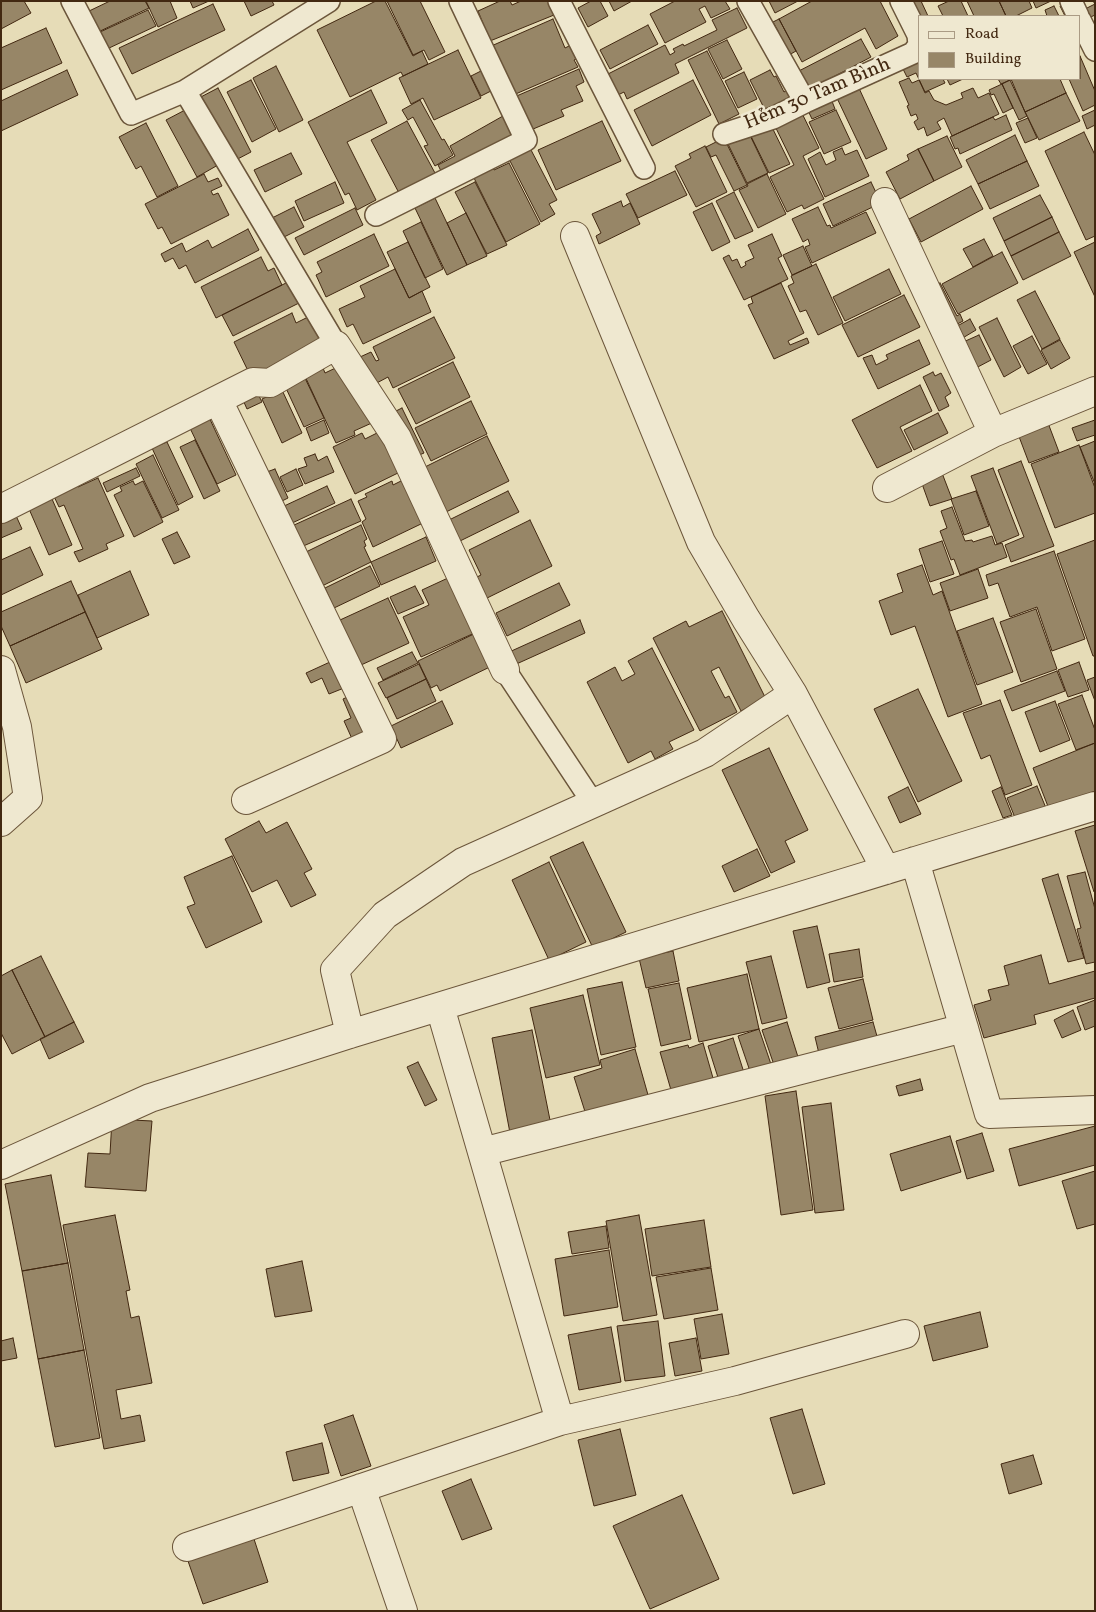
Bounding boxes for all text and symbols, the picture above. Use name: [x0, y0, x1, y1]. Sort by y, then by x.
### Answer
legend: [918, 15, 1081, 80]
text: Road: [965, 24, 999, 45]
text: Building: [965, 49, 1021, 70]
street label: Hẻm 30 Tam Bình: [741, 53, 895, 137]

